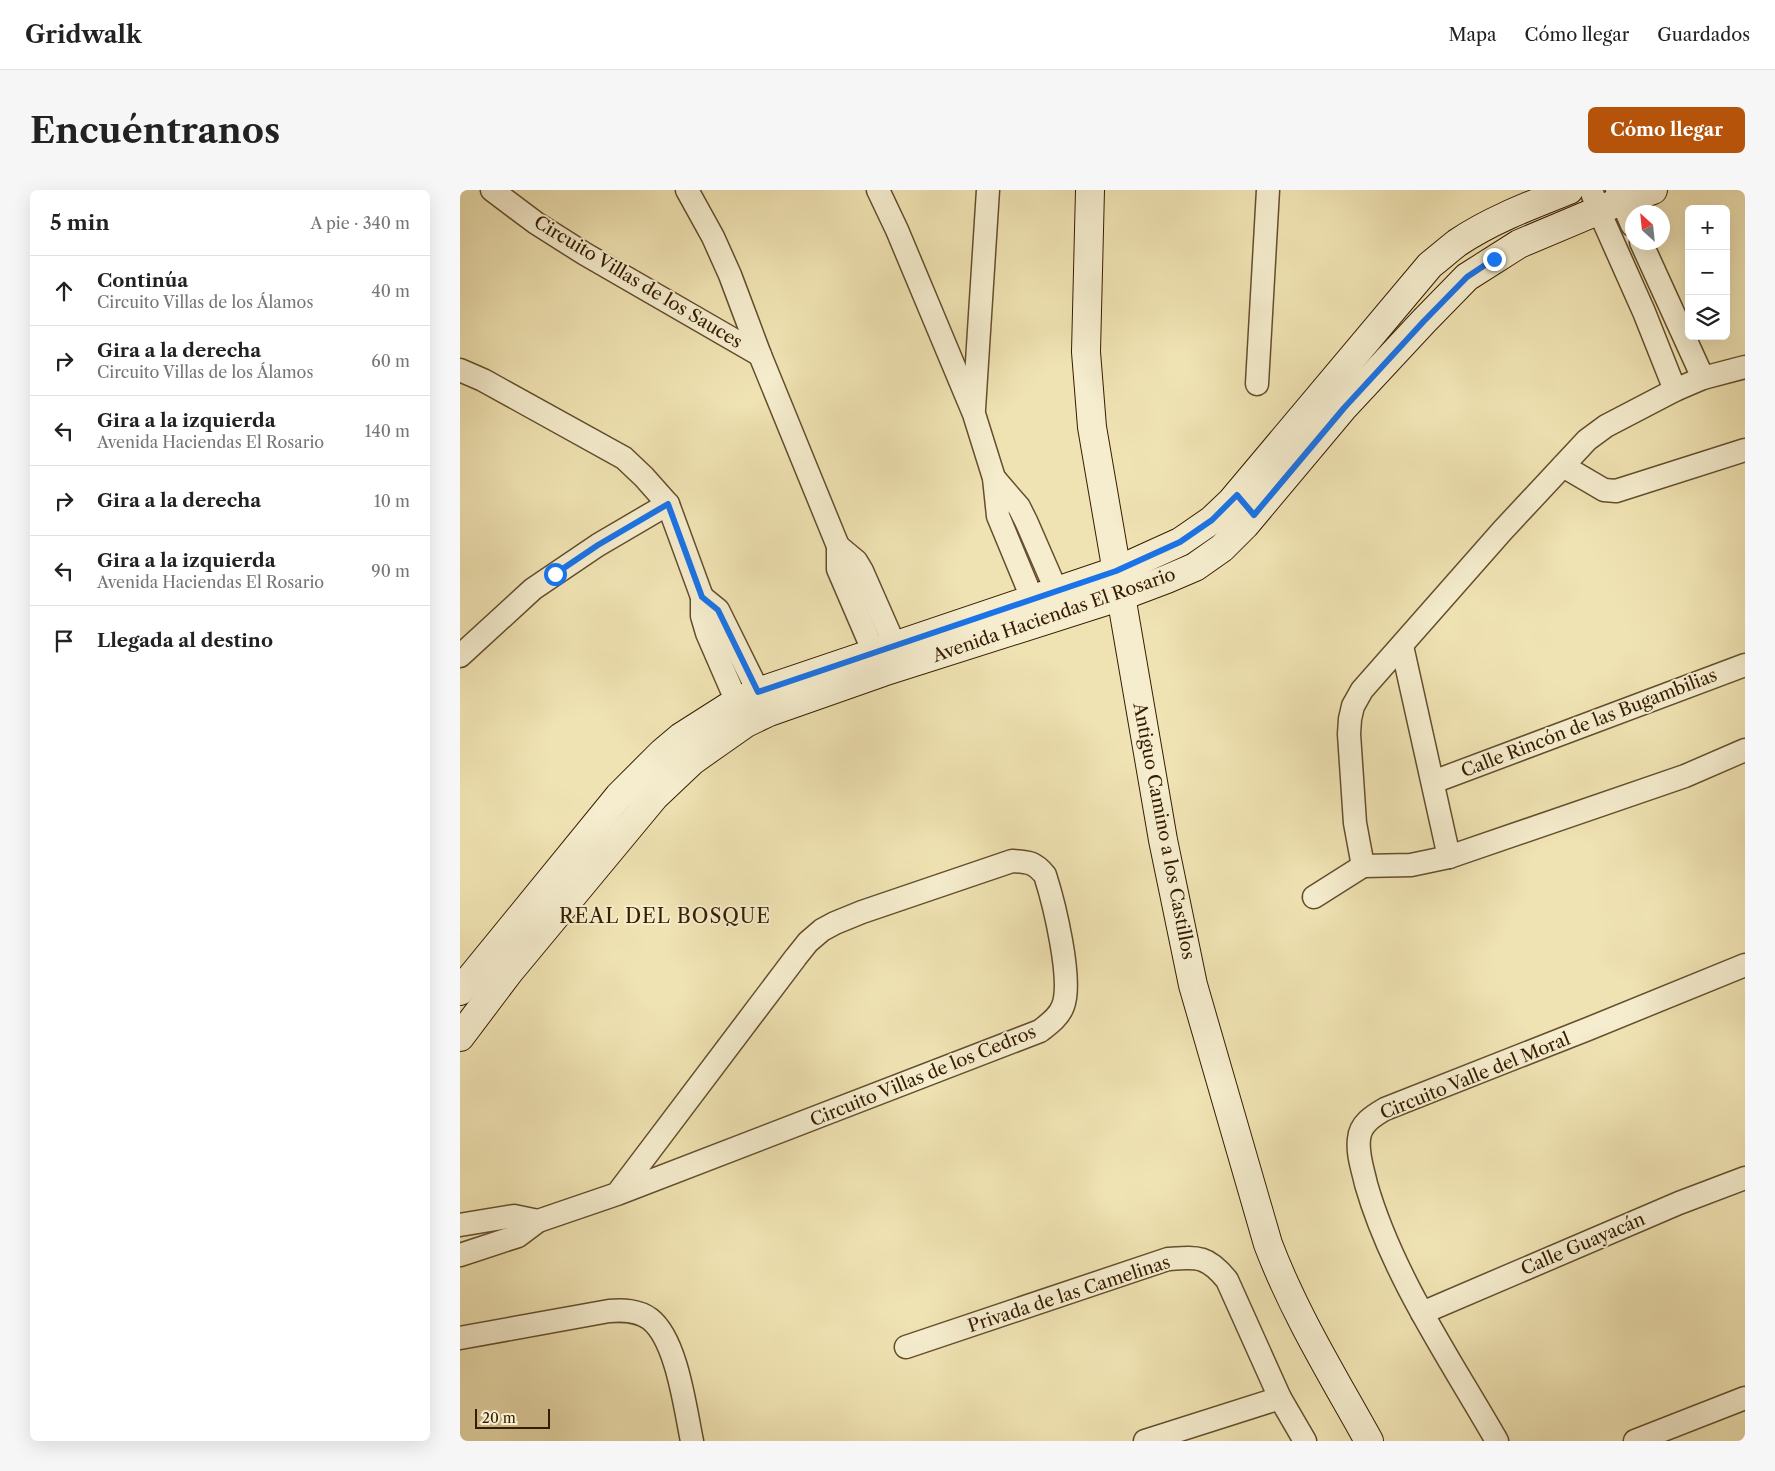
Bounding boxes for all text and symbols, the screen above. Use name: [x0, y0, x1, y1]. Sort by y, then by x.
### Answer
text: Gridwalk: [25, 20, 142, 49]
text: Mapa: [1448, 24, 1497, 46]
text: Cómo llegar: [1525, 24, 1629, 46]
text: Guardados: [1657, 24, 1750, 46]
button: Cómo llegar: [1588, 107, 1745, 153]
text: Encuéntranos: [30, 109, 280, 152]
north arrow: [1625, 205, 1670, 250]
map controls: [1685, 205, 1730, 340]
button: +: [1685, 205, 1730, 250]
text: 5 min: [50, 210, 110, 235]
street label: Circuito Villas de los Sauces: [530, 211, 746, 353]
text: A pie · 340 m: [310, 213, 410, 233]
route end: [1483, 248, 1506, 271]
button: −: [1685, 250, 1730, 295]
text: Continúa: [97, 269, 188, 292]
icon: ahead: [50, 277, 78, 305]
text: 40 m: [371, 281, 410, 301]
text: Circuito Villas de los Álamos: [97, 292, 313, 312]
button: layers: [1685, 295, 1730, 340]
text: Gira a la derecha: [97, 339, 261, 362]
icon: right: [50, 347, 78, 375]
text: 60 m: [371, 351, 410, 371]
text: Circuito Villas de los Álamos: [97, 362, 313, 382]
text: Gira a la izquierda: [97, 409, 276, 432]
icon: left: [50, 417, 78, 445]
text: 140 m: [365, 421, 410, 441]
text: Avenida Haciendas El Rosario: [97, 432, 324, 452]
icon: right: [50, 487, 78, 515]
text: Gira a la derecha: [97, 489, 261, 512]
text: 10 m: [374, 491, 410, 511]
text: Gira a la izquierda: [97, 549, 276, 572]
icon: left: [50, 557, 78, 585]
text: 90 m: [371, 561, 410, 581]
route start: [544, 563, 567, 586]
street label: Avenida Haciendas El Rosario: [929, 563, 1178, 667]
text: Avenida Haciendas El Rosario: [97, 572, 324, 592]
icon: arrive: [50, 627, 78, 655]
text: Llegada al destino: [97, 629, 273, 652]
street label: Calle Rincón de las Bugambilias: [1458, 664, 1720, 782]
street label: Antiguo Camino a los Castillos: [1128, 700, 1200, 961]
district label: REAL DEL BOSQUE: [559, 904, 771, 928]
street label: Circuito Villas de los Cedros: [807, 1021, 1039, 1131]
street label: Circuito Valle del Moral: [1377, 1028, 1573, 1124]
street label: Calle Guayacán: [1518, 1208, 1648, 1280]
street label: Privada de las Camelinas: [965, 1251, 1173, 1337]
scale bar: [475, 1406, 550, 1429]
text: 20 m: [482, 1409, 516, 1427]

